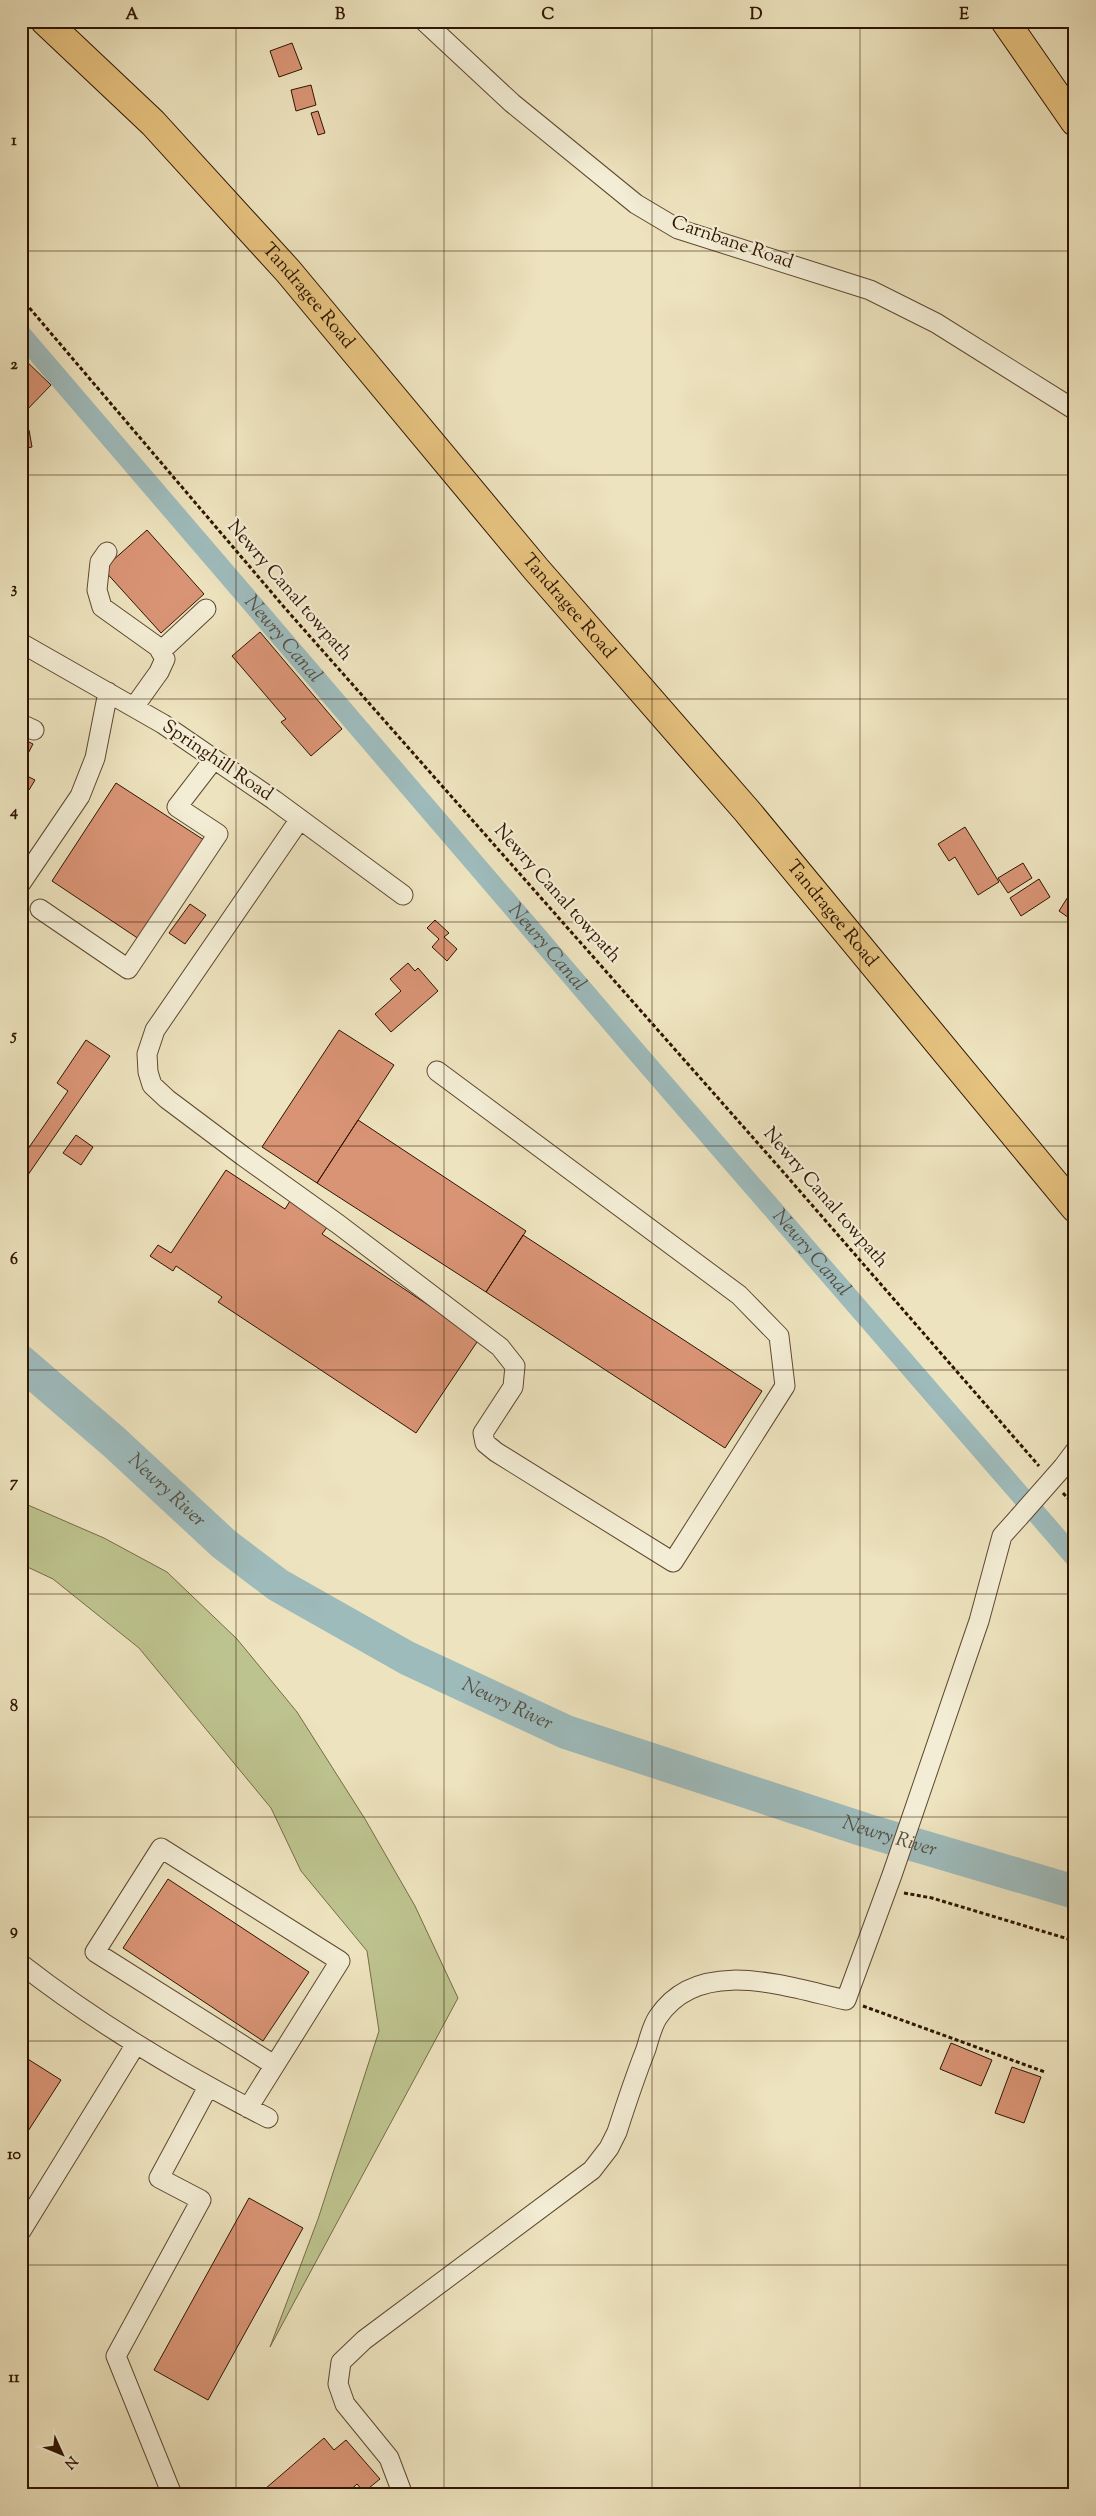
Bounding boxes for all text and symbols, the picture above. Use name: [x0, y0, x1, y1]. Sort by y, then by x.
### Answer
text: A: [126, 4, 139, 27]
text: B: [335, 4, 345, 27]
text: C: [542, 4, 555, 27]
text: D: [750, 4, 763, 27]
text: E: [959, 4, 969, 27]
text: 1: [11, 130, 17, 153]
street label: Carnbane Road: [667, 209, 797, 277]
street label: Tandragee Road: [255, 237, 361, 355]
text: 2: [10, 354, 18, 377]
street label: Newry Canal towpath: [222, 516, 356, 666]
street label: Tandragee Road: [515, 548, 622, 665]
text: 3: [11, 578, 18, 601]
water label: Newry Canal: [240, 591, 328, 687]
street label: Springhill Road: [156, 714, 278, 808]
text: 4: [9, 801, 18, 824]
street label: Newry Canal towpath: [489, 820, 625, 968]
street label: Tandragee Road: [780, 855, 884, 973]
water label: Newry Canal: [504, 898, 592, 994]
text: 5: [9, 1025, 17, 1048]
street label: Newry Canal towpath: [758, 1123, 892, 1273]
water label: Newry Canal: [768, 1205, 856, 1301]
text: 6: [10, 1249, 18, 1272]
water label: Newry River: [121, 1447, 212, 1534]
text: 7: [10, 1472, 19, 1495]
water label: Newry River: [457, 1671, 557, 1738]
text: 8: [10, 1696, 18, 1719]
water label: Newry River: [838, 1809, 940, 1865]
text: 9: [10, 1920, 18, 1943]
text: 10: [7, 2144, 21, 2167]
text: 11: [9, 2367, 20, 2390]
north arrow: [38, 2428, 88, 2478]
text: N: [59, 2451, 81, 2473]

